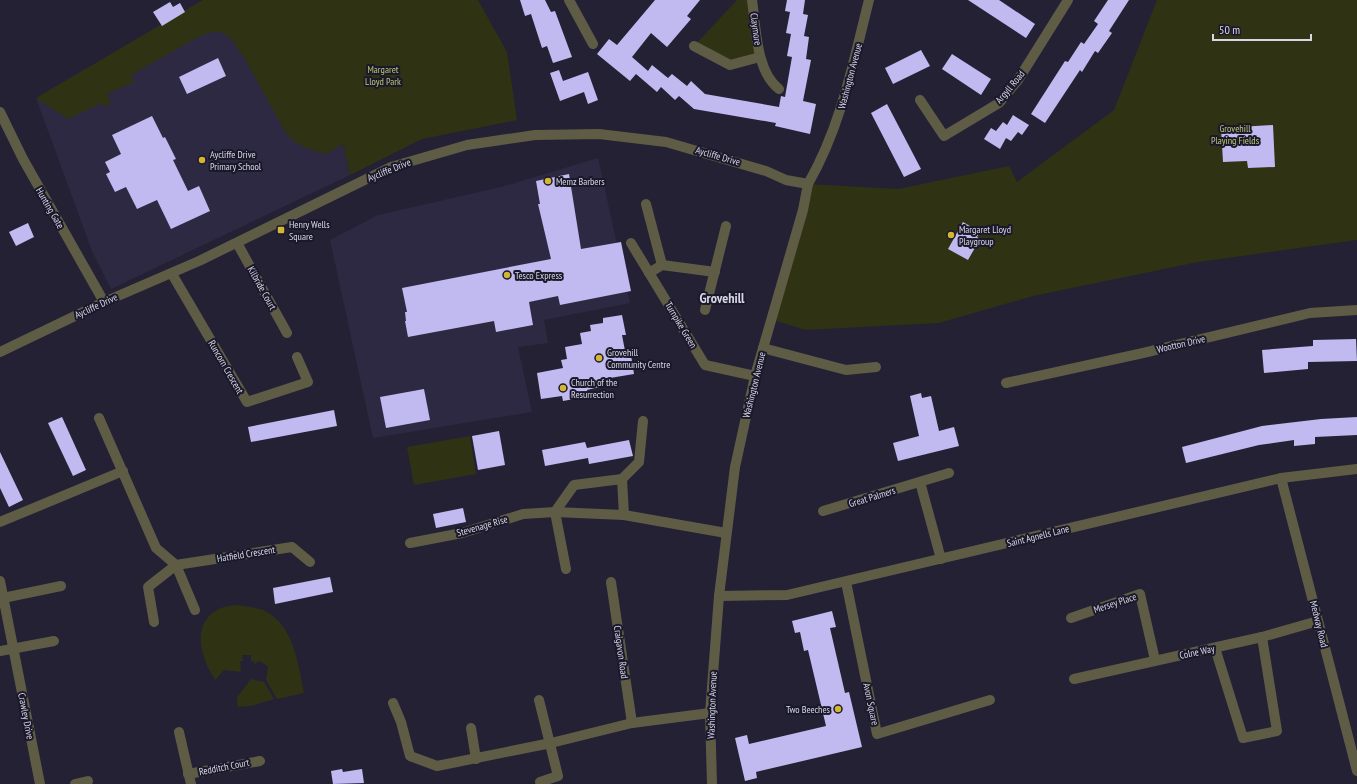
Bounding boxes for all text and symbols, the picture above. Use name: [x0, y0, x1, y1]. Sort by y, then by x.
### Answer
street label: Claymore: [747, 12, 765, 46]
scale bar: [1213, 16, 1311, 42]
text: 50 m: [1219, 22, 1240, 37]
street label: Washington Avenue: [835, 42, 865, 110]
park label: Margaret Lloyd Park: [365, 63, 401, 88]
street label: Argyll Road: [992, 68, 1028, 106]
park label: Grovehill Playing Fields: [1211, 122, 1260, 147]
street label: Aycliffe Drive: [694, 143, 742, 169]
place label: Aycliffe Drive Primary School: [210, 148, 262, 173]
marker: Aycliffe Drive Primary School: [197, 155, 207, 165]
street label: Aycliffe Drive: [365, 155, 413, 185]
place label: Memz Barbers: [556, 175, 605, 188]
marker: Memz Barbers: [543, 176, 553, 186]
street label: Hunting Gate: [33, 185, 67, 231]
place label: Henry Wells Square: [289, 218, 330, 243]
place label: Margaret Lloyd Playgroup: [959, 223, 1011, 248]
marker: Henry Wells Square: [276, 225, 286, 235]
marker: Margaret Lloyd Playgroup: [946, 230, 956, 240]
street label: Kilbride Court: [245, 264, 279, 312]
place label: Tesco Express: [515, 269, 563, 282]
marker: Tesco Express: [502, 270, 512, 280]
district label: Grovehill: [700, 289, 745, 307]
street label: Aycliffe Drive: [73, 290, 119, 322]
street label: Turnpike Green: [662, 299, 700, 351]
street label: Wootton Drive: [1155, 332, 1207, 356]
street label: Runcorn Crescent: [205, 338, 247, 396]
place label: Grovehill Community Centre: [607, 346, 670, 371]
street label: Washington Avenue: [740, 351, 768, 419]
marker: Grovehill Community Centre: [594, 353, 604, 363]
place label: Church of the Resurrection: [571, 376, 617, 401]
marker: Church of the Resurrection: [558, 383, 568, 393]
street label: Great Palmers: [847, 484, 897, 510]
street label: Stevenage Rise: [455, 513, 509, 539]
street label: Saint Agnells Lane: [1006, 522, 1070, 550]
street label: Hatfield Crescent: [216, 543, 276, 565]
street label: Mersey Place: [1092, 590, 1138, 616]
street label: Medway Road: [1307, 599, 1331, 649]
street label: Craigavon Road: [611, 625, 631, 679]
street label: Colne Way: [1178, 642, 1216, 662]
street label: Washington Avenue: [704, 671, 720, 739]
street label: Avon Square: [860, 682, 882, 726]
street label: Crawley Drive: [15, 692, 37, 740]
place label: Two Beeches: [786, 703, 831, 716]
marker: Two Beeches: [833, 704, 843, 714]
street label: Redditch Court: [198, 756, 250, 778]

